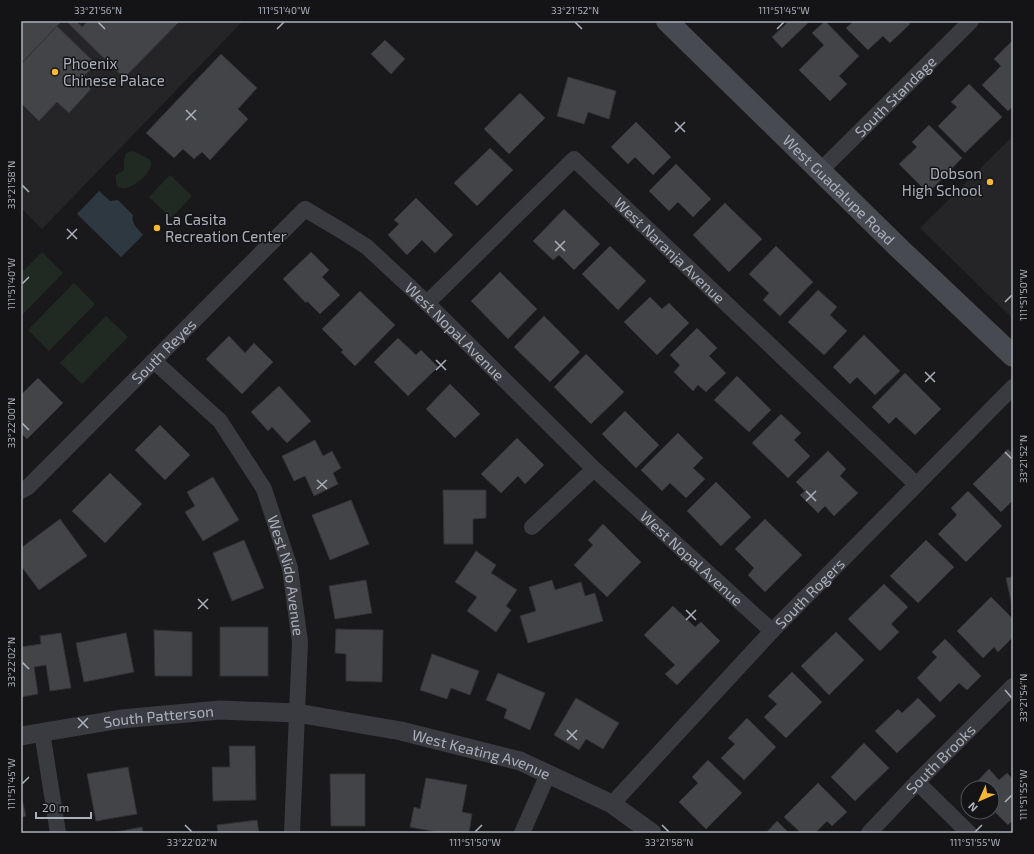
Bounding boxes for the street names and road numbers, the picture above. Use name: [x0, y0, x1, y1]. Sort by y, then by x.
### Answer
street label: South Standage: [851, 52, 940, 141]
street label: West Guadalupe Road: [780, 131, 899, 248]
street label: West Naranja Avenue: [611, 193, 729, 307]
street label: West Nopal Avenue: [402, 278, 508, 384]
street label: South Reyes: [127, 315, 200, 387]
street label: West Nopal Avenue: [637, 507, 747, 609]
street label: West Nido Avenue: [264, 513, 308, 637]
street label: South Rogers: [771, 554, 848, 632]
street label: South Patterson: [102, 702, 214, 731]
street label: South Brooks: [902, 720, 979, 797]
street label: West Keating Avenue: [410, 725, 553, 783]

